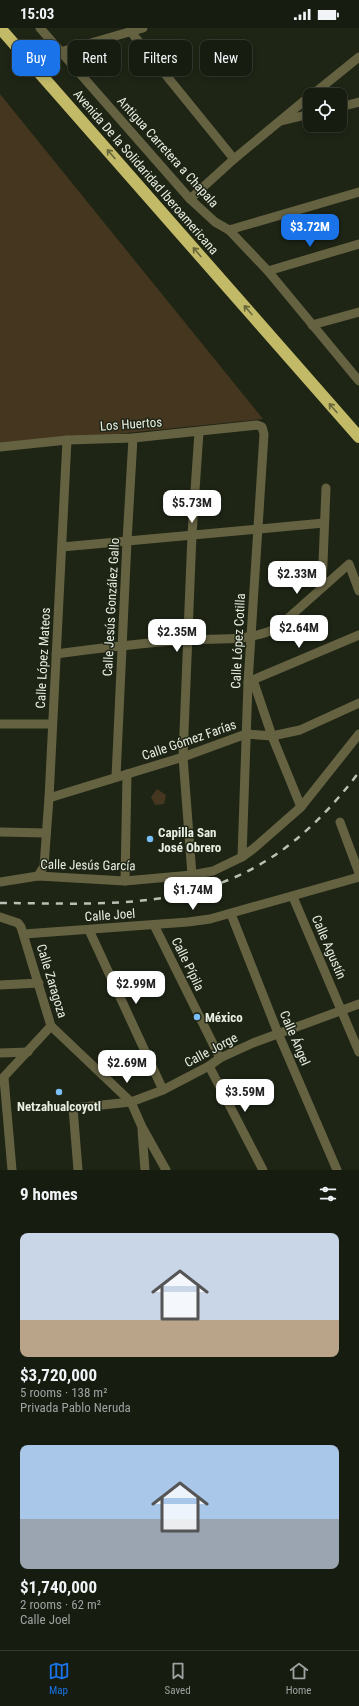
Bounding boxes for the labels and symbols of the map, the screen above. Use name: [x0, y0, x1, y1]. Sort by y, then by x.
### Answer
street label: Avenida De la Solidaridad Iberoamericana: [70, 87, 222, 257]
street label: Antigua Carretera a Chapala: [114, 94, 222, 210]
one-way arrow: [106, 149, 115, 159]
pin: $3.72M: [277, 214, 343, 248]
one-way arrow: [192, 246, 201, 257]
one-way arrow: [243, 304, 252, 315]
one-way arrow: [329, 402, 338, 413]
street label: Los Huertos: [99, 414, 163, 434]
pin: $5.73M: [159, 490, 225, 524]
street label: Calle Jesús González Gallo: [100, 537, 122, 677]
pin: $2.33M: [264, 561, 330, 595]
street label: Calle López Cotilla: [228, 593, 248, 689]
street label: Calle López Mateos: [33, 607, 53, 709]
pin: $2.64M: [266, 615, 332, 649]
pin: $2.35M: [144, 619, 210, 653]
street label: Calle Gómez Farías: [140, 717, 238, 763]
place label: Capilla San José Obrero: [158, 825, 222, 855]
marker: Capilla San José Obrero: [145, 834, 155, 844]
street label: Calle Jesús García: [40, 857, 136, 873]
pin: $1.74M: [160, 877, 226, 911]
street label: Calle Joel: [84, 906, 136, 924]
street label: Calle Agustín: [309, 913, 349, 981]
street label: Calle Pípila: [169, 935, 207, 993]
street label: Calle Zaragoza: [34, 942, 70, 1020]
pin: $2.99M: [103, 971, 169, 1005]
street label: Calle Ángel: [277, 1008, 313, 1068]
place label: México: [205, 1010, 243, 1025]
marker: México: [192, 1012, 202, 1022]
street label: Calle Jorge: [182, 1030, 240, 1070]
pin: $2.69M: [94, 1050, 160, 1084]
pin: $3.59M: [212, 1079, 278, 1113]
marker: Netzahualcoyotl: [54, 1087, 64, 1097]
place label: Netzahualcoyotl: [17, 1099, 101, 1114]

